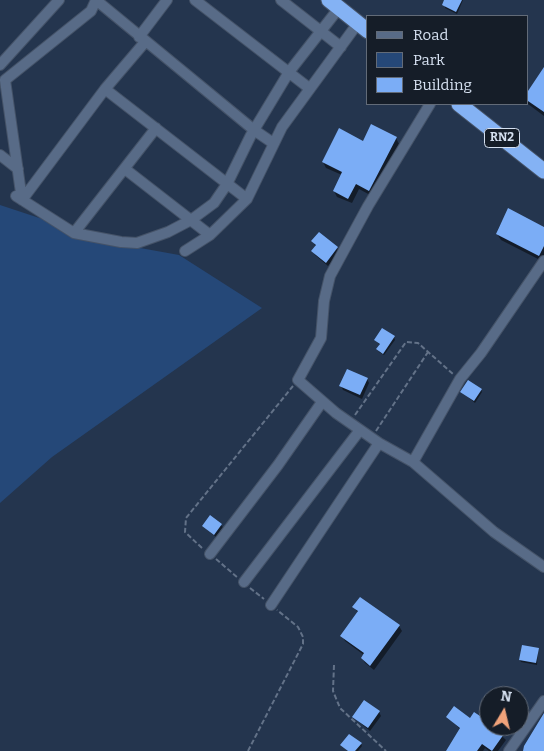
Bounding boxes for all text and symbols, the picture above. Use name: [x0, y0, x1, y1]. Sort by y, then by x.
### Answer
legend: [366, 15, 529, 105]
text: Road: [413, 26, 448, 44]
text: Park: [413, 51, 445, 69]
text: Building: [413, 76, 472, 94]
road number: RN2: [484, 128, 520, 148]
north arrow: [479, 686, 529, 736]
text: N: [500, 687, 513, 706]

